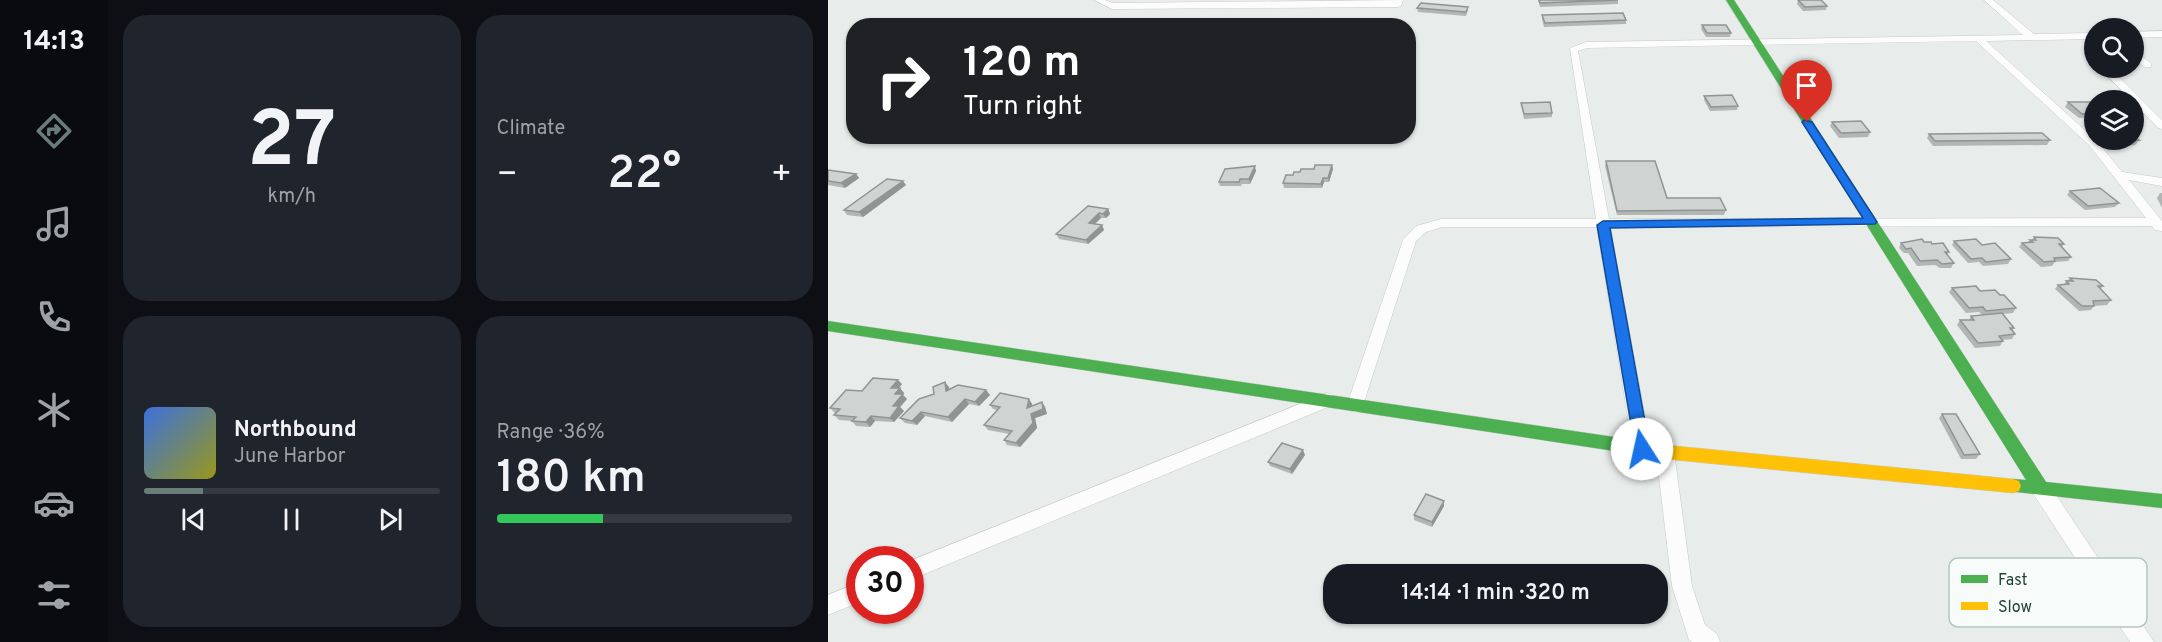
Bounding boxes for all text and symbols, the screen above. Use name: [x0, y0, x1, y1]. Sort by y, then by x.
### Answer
map controls: [2084, 18, 2144, 150]
button: search: [2084, 18, 2144, 78]
text: 14:13: [23, 25, 85, 59]
text: 120 m: [963, 38, 1080, 91]
icon: right: [864, 42, 942, 120]
pin: [1781, 60, 1832, 122]
icon: arrive: [1790, 69, 1823, 102]
text: Turn right: [963, 90, 1082, 124]
button: layers: [2084, 90, 2144, 150]
text: 27: [247, 95, 336, 194]
icon: directions: [33, 110, 75, 152]
text: Climate: [497, 116, 565, 142]
text: 22°: [607, 147, 681, 204]
text: −: [497, 155, 518, 197]
text: +: [771, 155, 792, 197]
text: km/h: [267, 184, 316, 210]
icon: music: [33, 203, 75, 245]
icon: phone: [33, 296, 75, 338]
icon: climate: [33, 389, 75, 431]
text: Northbound: [234, 417, 357, 444]
position arrow: [1610, 417, 1674, 481]
text: Range · 36%: [497, 420, 605, 446]
text: June Harbor: [234, 444, 346, 470]
text: 180 km: [497, 451, 646, 508]
icon: car: [33, 482, 75, 524]
icon: previous: [177, 503, 210, 536]
icon: pause: [275, 503, 308, 536]
icon: next: [374, 503, 407, 536]
speed limit sign: 30: [846, 546, 924, 624]
legend: [1949, 558, 2147, 627]
text: Fast: [1998, 571, 2028, 591]
icon: filters: [33, 574, 75, 616]
text: 14:14 · 1 min · 320 m: [1401, 580, 1590, 607]
text: Slow: [1998, 598, 2032, 618]

